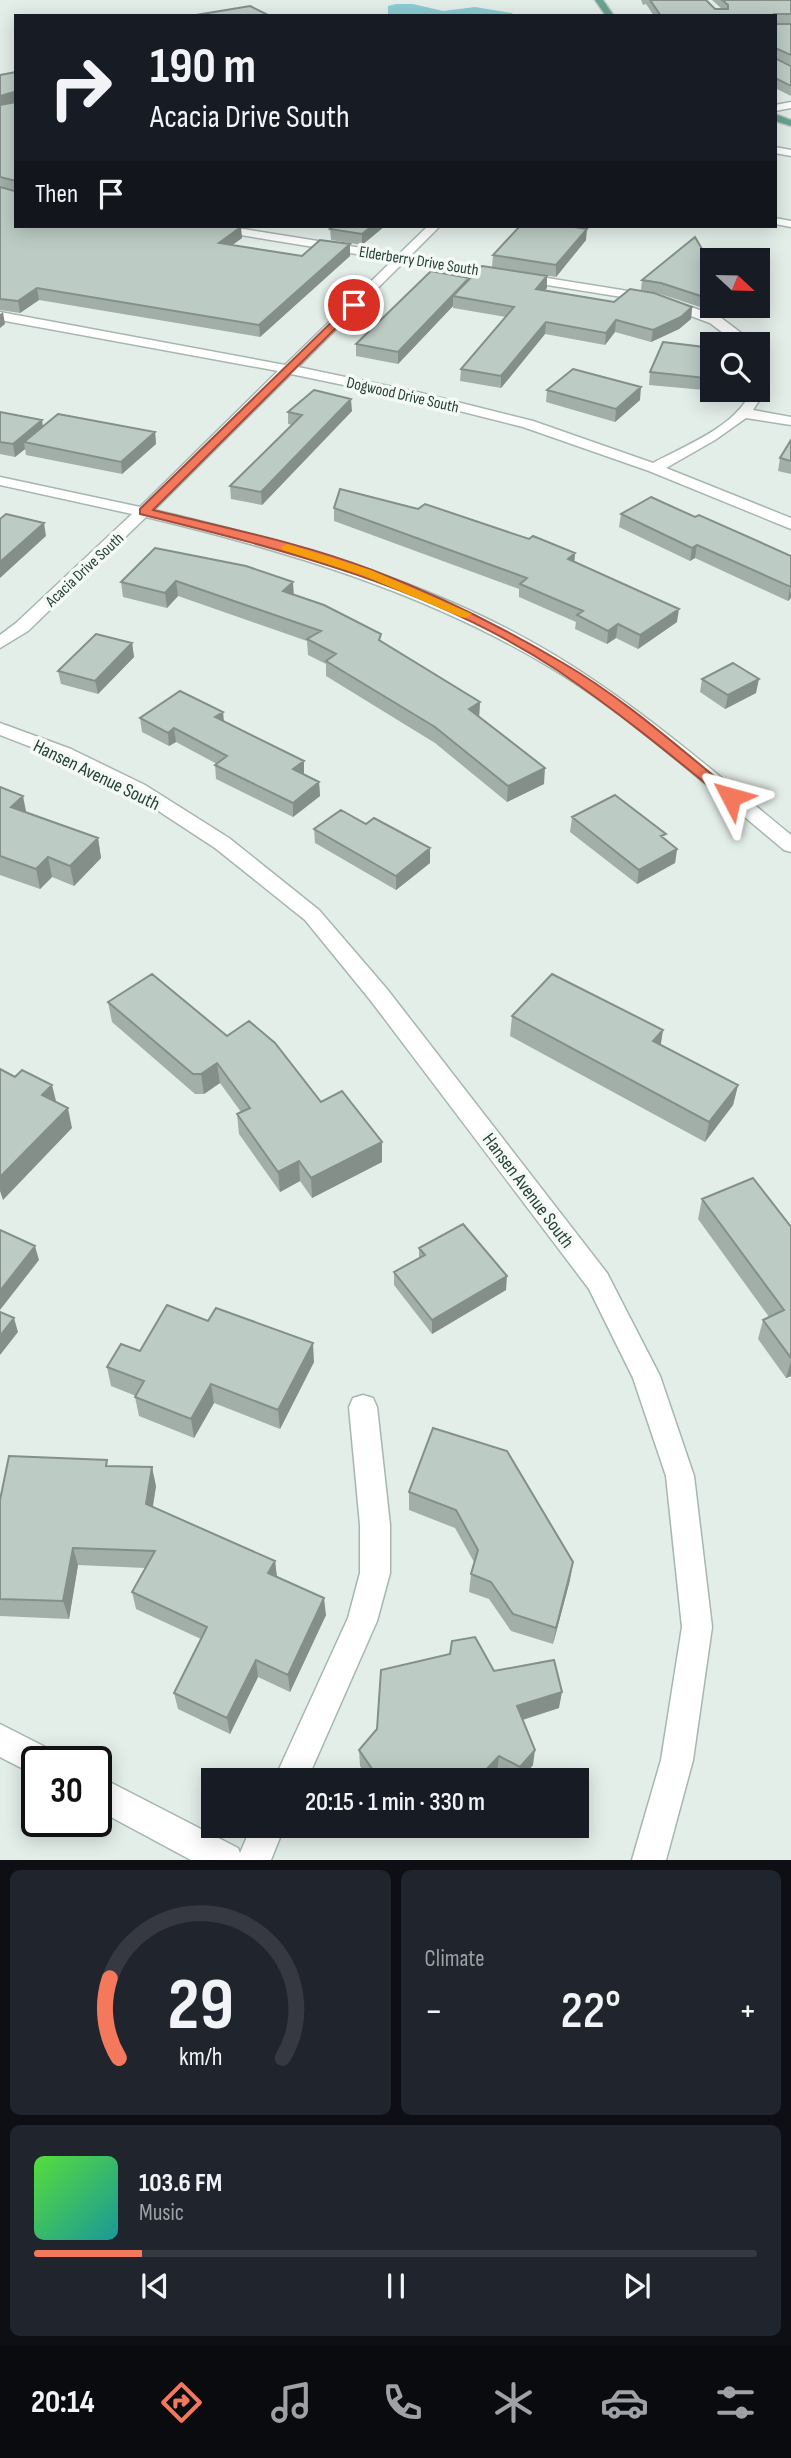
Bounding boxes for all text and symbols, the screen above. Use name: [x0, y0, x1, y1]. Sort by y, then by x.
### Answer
text: 190 m: [150, 38, 256, 97]
icon: right: [35, 42, 126, 133]
text: Acacia Drive South: [150, 98, 350, 137]
icon: arrive: [92, 175, 130, 213]
text: Then: [35, 179, 78, 210]
street label: Elderberry Drive South: [358, 243, 480, 280]
north arrow: [700, 248, 770, 318]
map controls: [700, 248, 770, 402]
pin: [324, 275, 384, 335]
icon: arrive: [335, 286, 373, 324]
button: search: [700, 332, 770, 402]
street label: Dogwood Drive South: [345, 373, 461, 418]
street label: Acacia Drive South: [41, 529, 128, 612]
street label: Hansen Avenue South: [29, 735, 163, 816]
position arrow: [694, 760, 768, 834]
street label: Hansen Avenue South: [477, 1129, 579, 1253]
speed limit sign: 30: [21, 1746, 112, 1837]
text: 20:15 · 1 min · 330 m: [305, 1787, 485, 1818]
text: Climate: [425, 1945, 484, 1973]
text: 29: [167, 1963, 233, 2051]
text: 22°: [561, 1980, 621, 2043]
text: −: [425, 1989, 443, 2034]
text: +: [738, 1989, 757, 2034]
text: km/h: [179, 2042, 222, 2073]
text: 103.6 FM: [139, 2168, 222, 2199]
text: Music: [139, 2199, 184, 2227]
icon: previous: [136, 2267, 174, 2305]
icon: pause: [377, 2267, 415, 2305]
icon: next: [618, 2267, 656, 2305]
icon: directions: [157, 2378, 206, 2427]
icon: music: [267, 2378, 316, 2427]
icon: phone: [378, 2378, 427, 2427]
icon: climate: [489, 2378, 538, 2427]
icon: car: [600, 2378, 649, 2427]
icon: filters: [711, 2378, 760, 2427]
text: 20:14: [31, 2383, 95, 2422]

